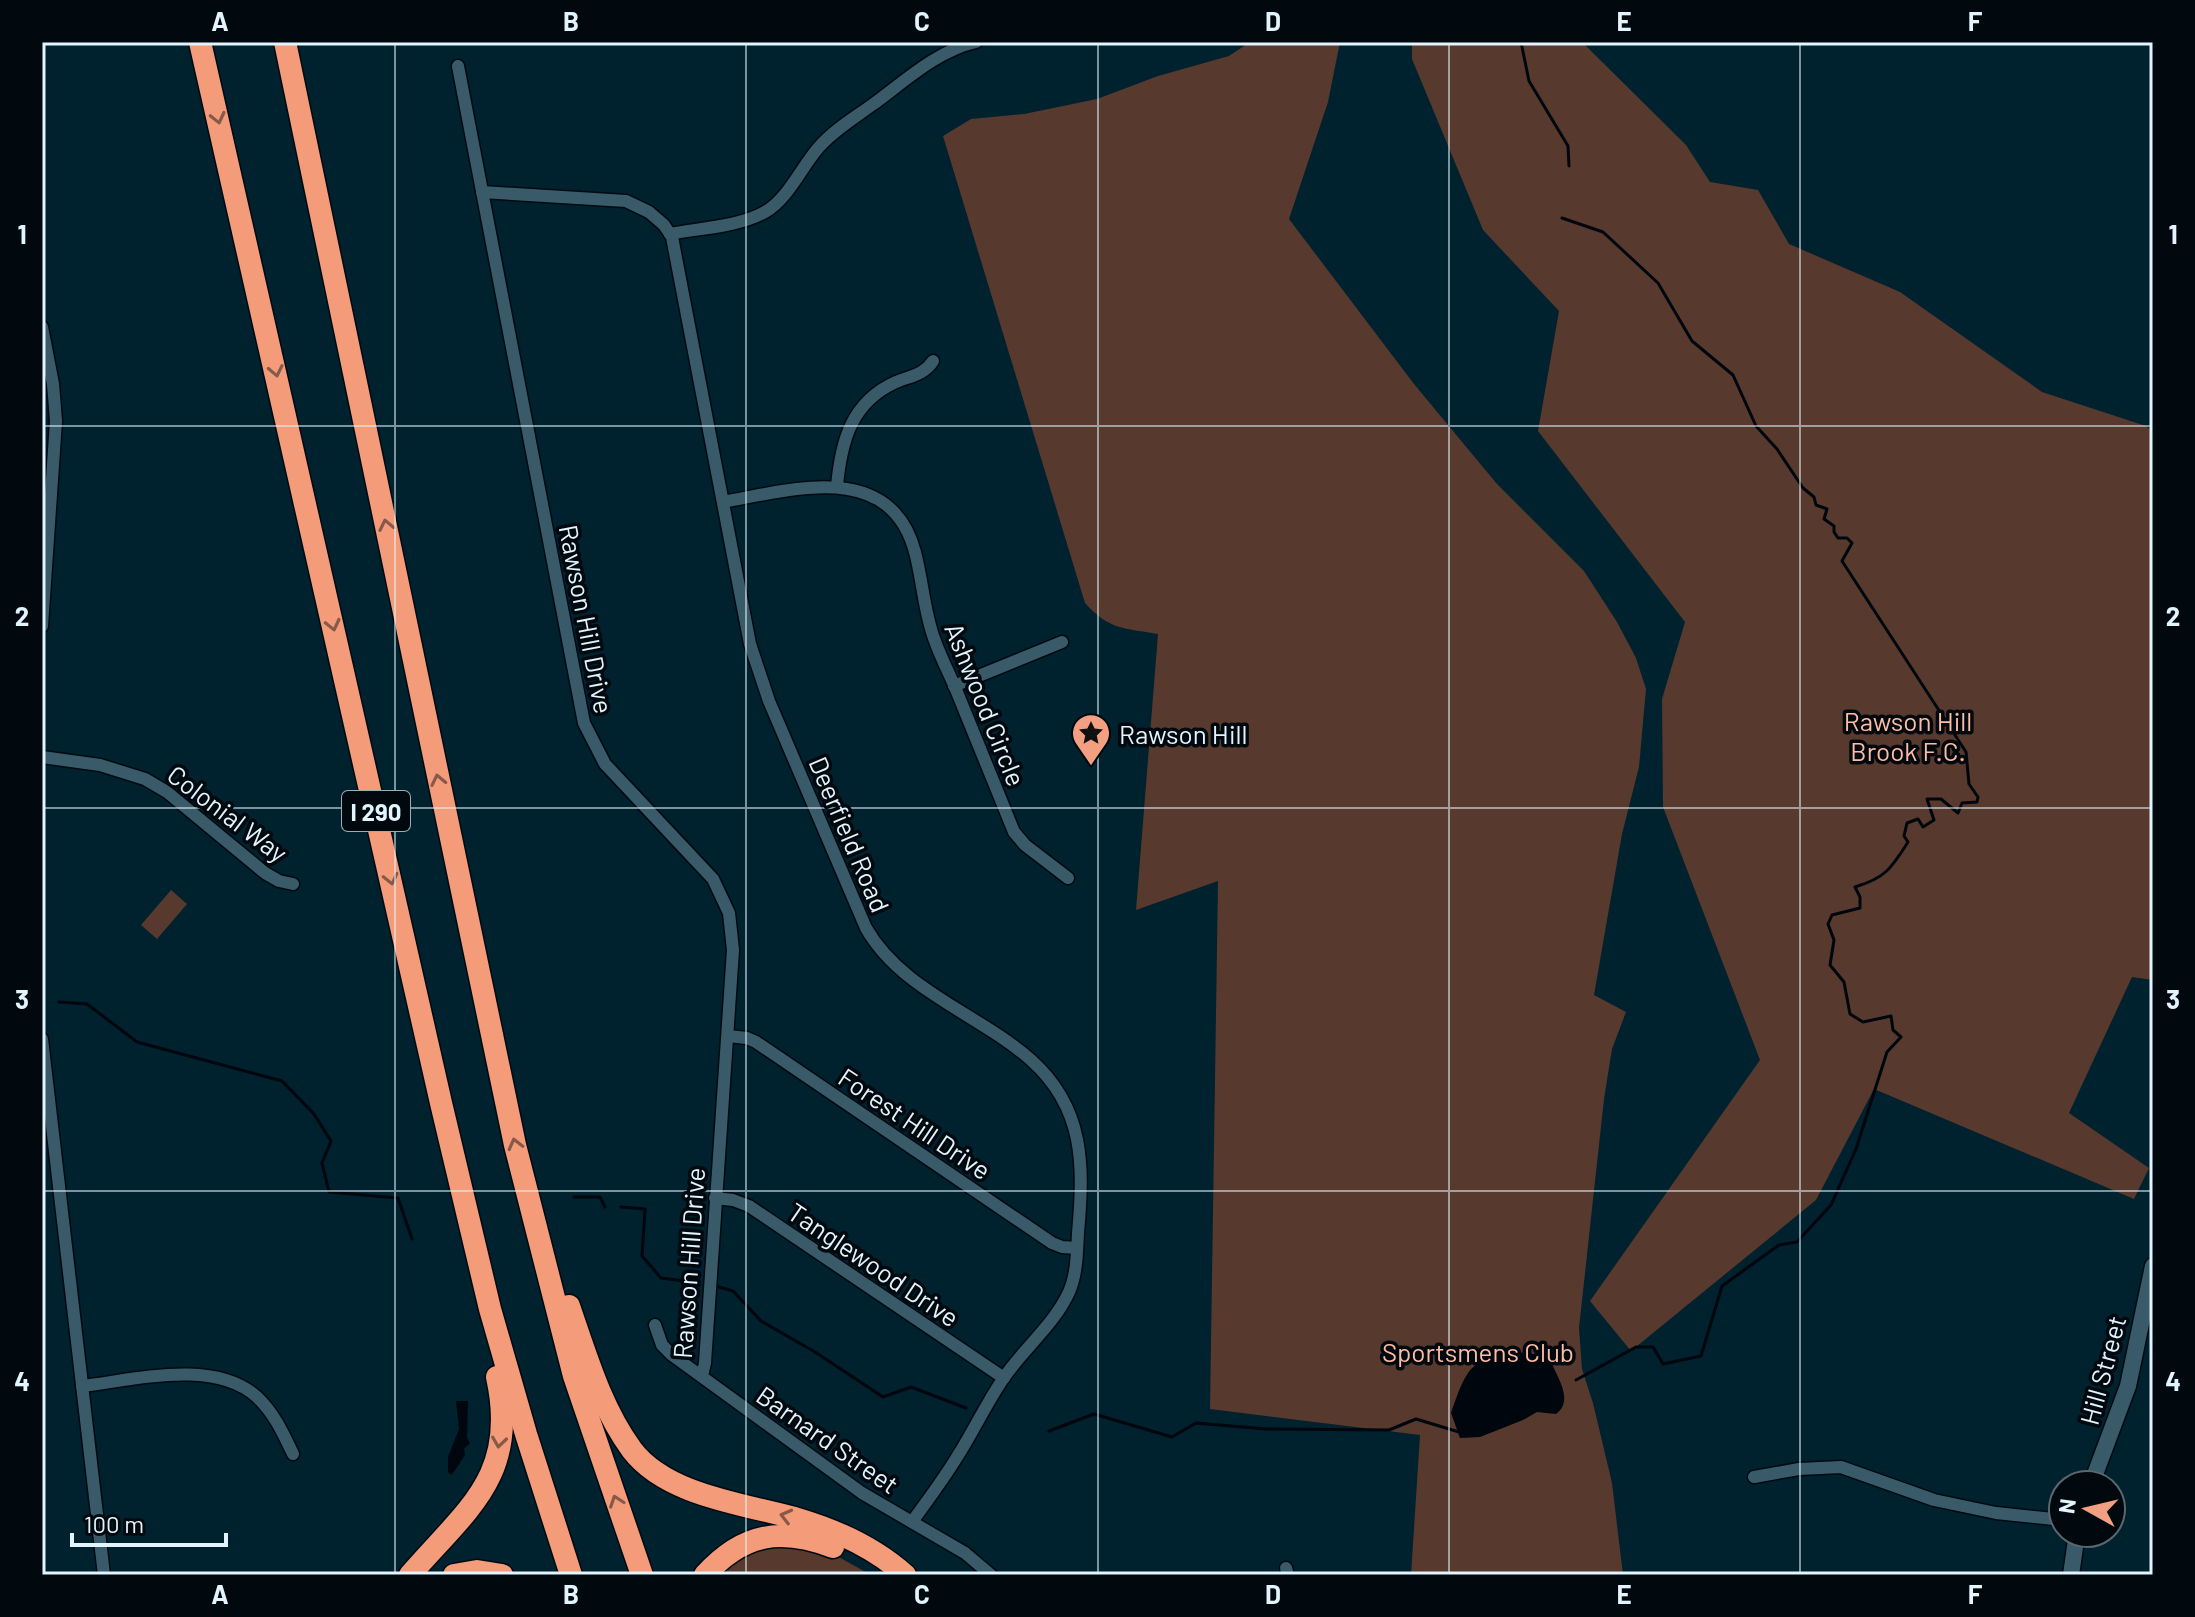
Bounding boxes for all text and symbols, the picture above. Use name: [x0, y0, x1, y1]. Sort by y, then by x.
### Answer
text: A: [211, 5, 229, 36]
text: B: [563, 5, 579, 36]
text: C: [914, 5, 930, 36]
text: D: [1265, 5, 1281, 36]
text: E: [1616, 5, 1632, 36]
text: F: [1968, 5, 1983, 36]
one-way arrow: [208, 111, 225, 124]
text: 1: [17, 218, 27, 249]
text: 1: [2168, 218, 2178, 249]
one-way arrow: [267, 364, 284, 378]
one-way arrow: [378, 519, 395, 532]
street label: Rawson Hill Drive: [554, 522, 620, 716]
text: 2: [15, 600, 29, 631]
text: 2: [2166, 600, 2180, 631]
one-way arrow: [324, 618, 341, 631]
street label: Ashwood Circle: [939, 618, 1033, 790]
park label: Rawson Hill Brook F.C.: [1844, 705, 1972, 766]
place icon: Rawson Hill: [1070, 712, 1112, 767]
place label: Rawson Hill: [1119, 718, 1247, 749]
street label: Deerfield Road: [803, 752, 897, 916]
street label: Colonial Way: [162, 758, 294, 868]
one-way arrow: [430, 774, 447, 787]
road number: I 290: [342, 791, 410, 831]
one-way arrow: [382, 871, 399, 885]
text: 3: [15, 983, 29, 1014]
text: 3: [2166, 983, 2180, 1014]
street label: Forest Hill Drive: [833, 1061, 997, 1185]
one-way arrow: [507, 1137, 524, 1151]
street label: Rawson Hill Drive: [666, 1166, 710, 1360]
street label: Tanglewood Drive: [783, 1195, 965, 1333]
street label: Hill Street: [2073, 1312, 2131, 1428]
park label: Sportsmens Club: [1382, 1336, 1574, 1367]
text: 4: [14, 1365, 30, 1396]
text: 4: [2165, 1365, 2181, 1396]
street label: Barnard Street: [751, 1379, 905, 1499]
one-way arrow: [491, 1435, 508, 1448]
north arrow: [2047, 1469, 2127, 1549]
one-way arrow: [610, 1495, 626, 1509]
scale bar: [72, 1497, 226, 1547]
text: N: [2052, 1497, 2080, 1515]
one-way arrow: [779, 1508, 793, 1525]
text: 100 m: [84, 1509, 144, 1538]
text: A: [211, 1578, 229, 1609]
text: B: [563, 1578, 579, 1609]
text: C: [914, 1578, 930, 1609]
text: D: [1265, 1578, 1281, 1609]
text: E: [1616, 1578, 1632, 1609]
text: F: [1968, 1578, 1983, 1609]

